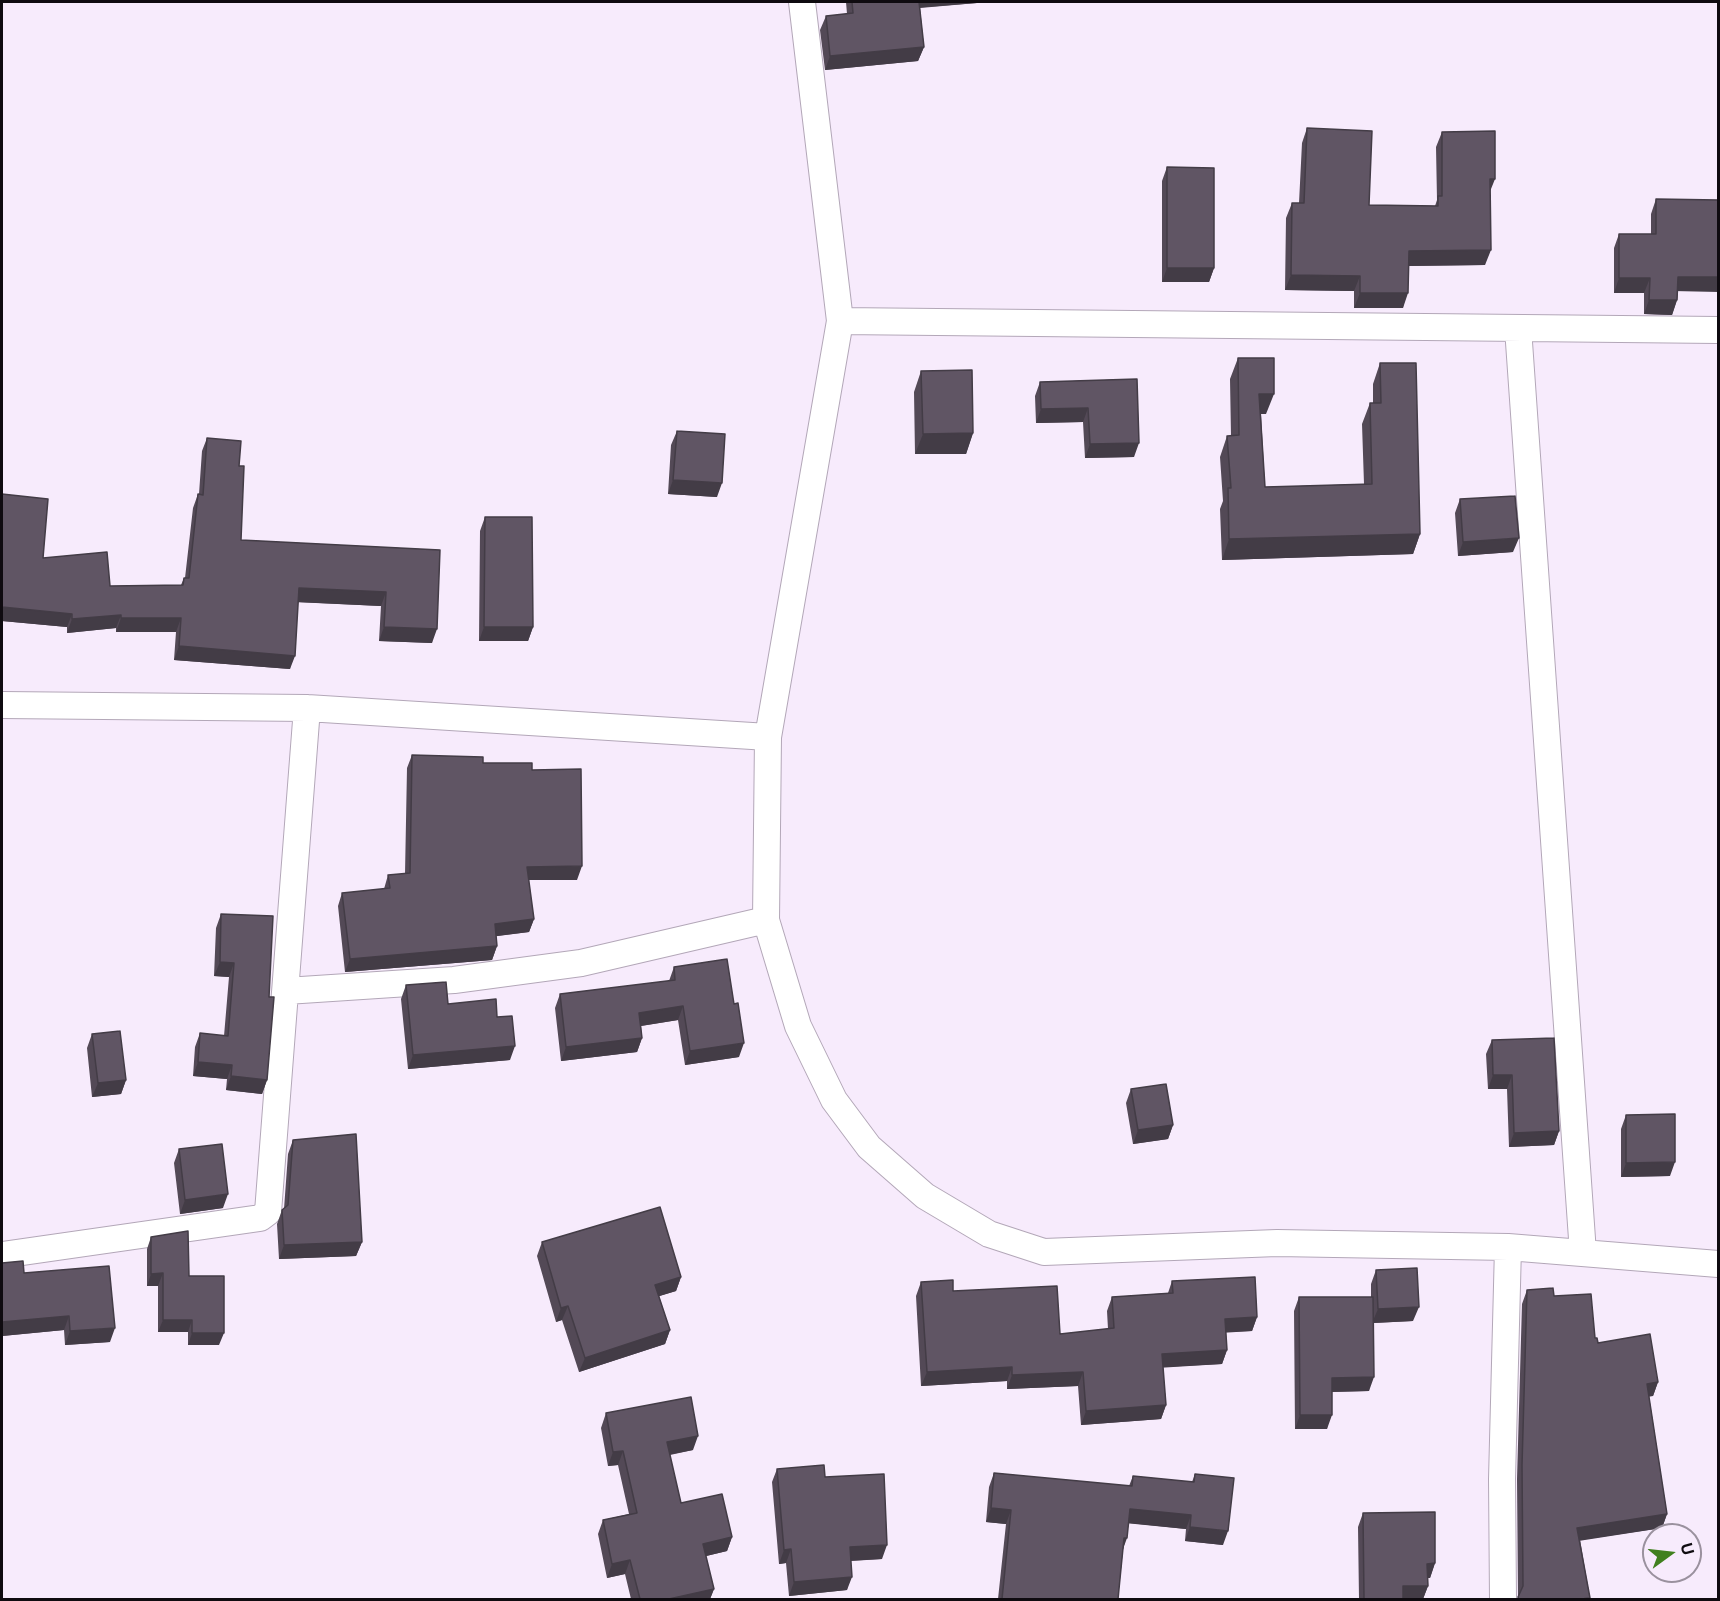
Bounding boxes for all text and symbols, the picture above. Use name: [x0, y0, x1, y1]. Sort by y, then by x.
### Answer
north arrow: [1642, 1523, 1702, 1583]
text: U: [1676, 1541, 1699, 1557]

